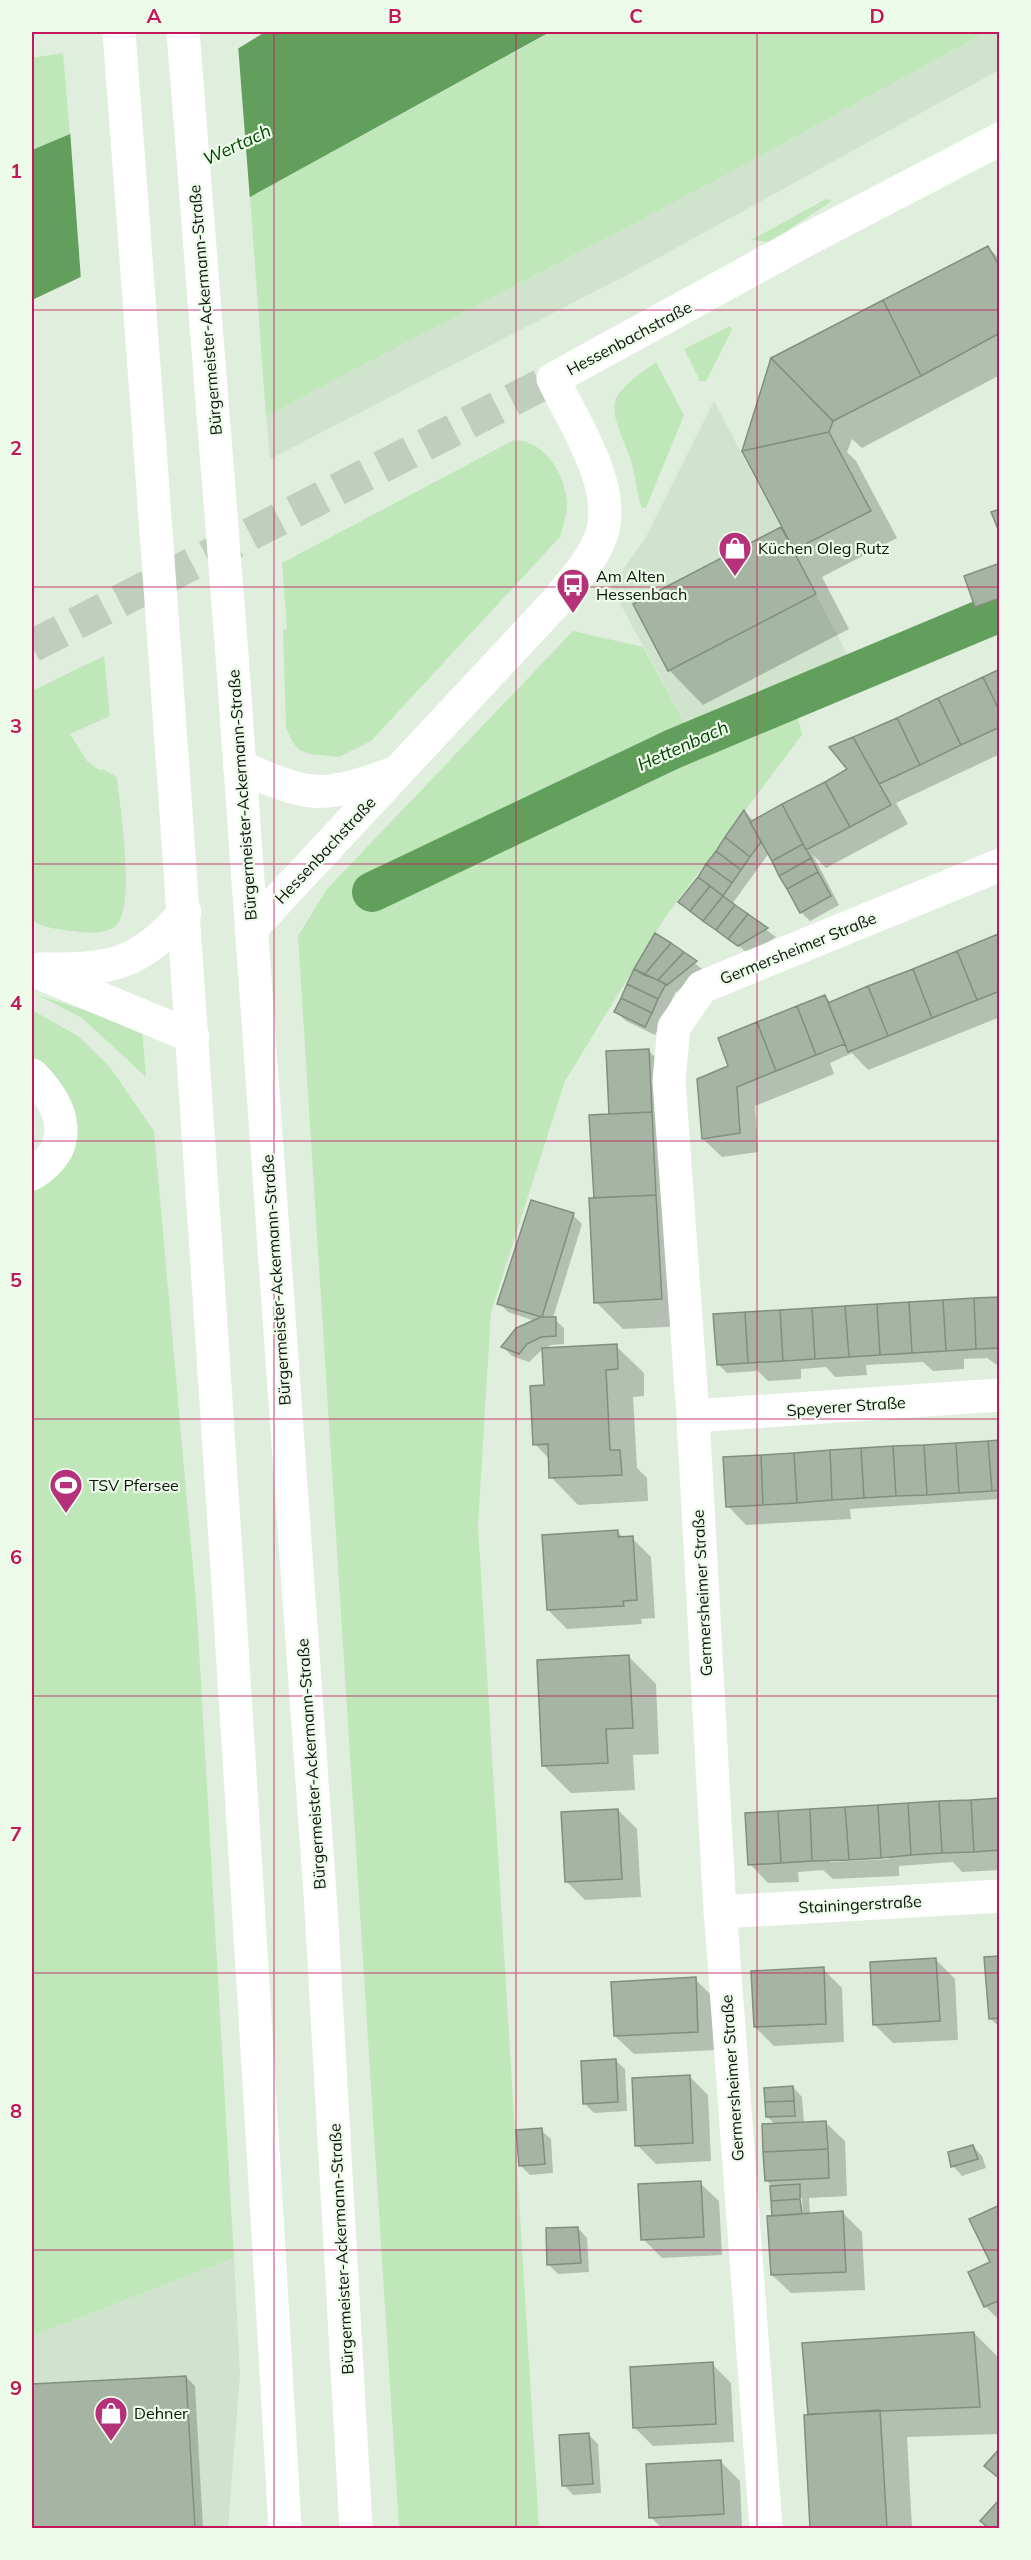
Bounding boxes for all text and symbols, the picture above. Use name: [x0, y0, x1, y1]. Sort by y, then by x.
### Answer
text: A: [147, 3, 162, 28]
text: B: [388, 3, 402, 28]
text: C: [629, 3, 643, 28]
text: D: [869, 3, 885, 28]
water label: Wertach: [199, 119, 274, 170]
text: 1: [10, 158, 22, 183]
street label: Bürgermeister-Ackermann-Straße: [184, 184, 226, 436]
street label: Hessenbachstraße: [563, 297, 695, 379]
text: 2: [10, 435, 22, 460]
shop icon: Küchen Oleg Rutz: [717, 530, 753, 577]
place label: Küchen Oleg Rutz: [758, 538, 890, 558]
place label: Am Alten Hessenbach: [596, 566, 687, 604]
bus stop icon: Am Alten Hessenbach: [555, 567, 591, 614]
street label: Bürgermeister-Ackermann-Straße: [223, 669, 261, 921]
text: 3: [10, 713, 22, 738]
water label: Hettenbach: [634, 715, 732, 776]
street label: Hessenbachstraße: [270, 792, 380, 908]
street label: Germersheimer Straße: [717, 907, 879, 989]
text: 4: [10, 990, 22, 1015]
street label: Bürgermeister-Ackermann-Straße: [257, 1154, 295, 1406]
text: 5: [10, 1267, 22, 1292]
street label: Speyerer Straße: [786, 1392, 906, 1420]
sports icon: TSV Pfersee: [48, 1467, 84, 1514]
place label: TSV Pfersee: [89, 1475, 179, 1495]
street label: Germersheimer Straße: [688, 1509, 716, 1677]
text: 6: [10, 1544, 22, 1569]
street label: Bürgermeister-Ackermann-Straße: [292, 1638, 330, 1890]
text: 7: [10, 1821, 22, 1846]
street label: Stainingerstraße: [798, 1891, 922, 1917]
street label: Germersheimer Straße: [716, 1994, 748, 2162]
text: 8: [10, 2098, 22, 2123]
street label: Bürgermeister-Ackermann-Straße: [324, 2123, 358, 2375]
text: 9: [10, 2375, 22, 2400]
shop icon: Dehner: [93, 2395, 129, 2442]
place label: Dehner: [134, 2403, 188, 2423]

